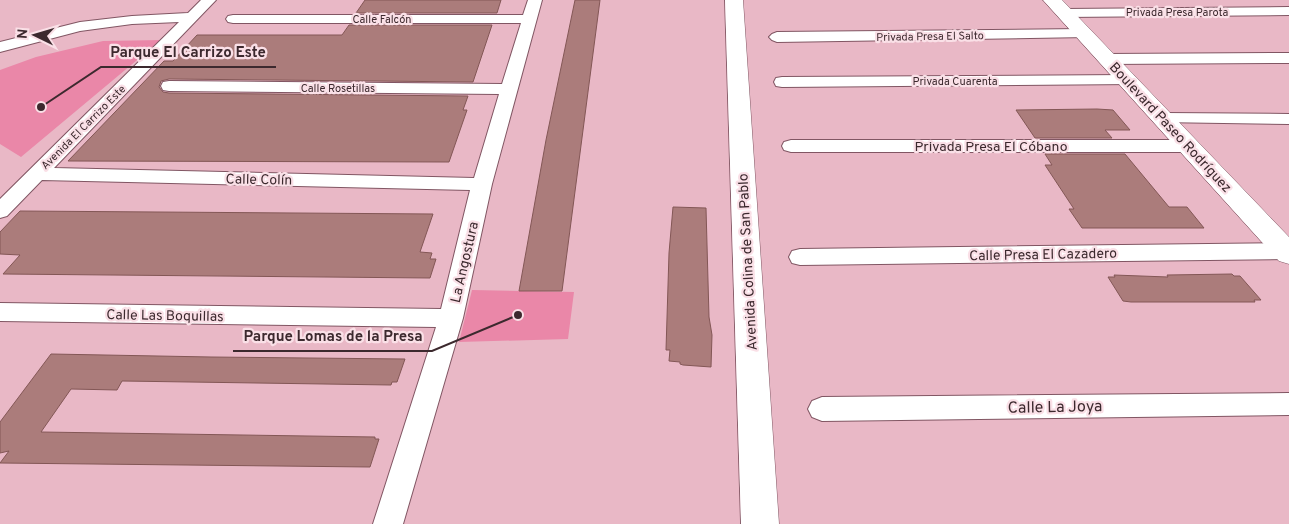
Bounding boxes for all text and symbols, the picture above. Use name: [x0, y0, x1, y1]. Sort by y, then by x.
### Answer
street label: Privada Presa Parota: [1126, 6, 1228, 20]
north arrow: [10, 10, 60, 60]
street label: Calle Falcón: [352, 13, 412, 27]
text: N: [15, 28, 32, 40]
street label: Privada Presa El Salto: [876, 29, 984, 45]
callout: Parque El Carrizo Este: [101, 37, 276, 67]
text: Parque El Carrizo Este: [110, 44, 266, 63]
street label: Boulevard Paseo Rodríguez: [1105, 59, 1235, 197]
street label: Privada Cuarenta: [912, 75, 998, 89]
street label: Avenida El Carrizo Este: [38, 82, 129, 173]
street label: Calle Rosetillas: [301, 82, 375, 96]
street label: Privada Presa El Cóbano: [915, 139, 1068, 156]
street label: Calle Colín: [226, 171, 292, 190]
street label: Avenida Colina de San Pablo: [735, 173, 762, 351]
street label: La Angostura: [448, 220, 483, 305]
street label: Calle Presa El Cazadero: [969, 246, 1117, 265]
street label: Calle Las Boquillas: [106, 307, 224, 326]
callout: Parque Lomas de la Presa: [233, 321, 432, 351]
text: Parque Lomas de la Presa: [243, 328, 423, 347]
street label: Calle La Joya: [1007, 397, 1103, 419]

